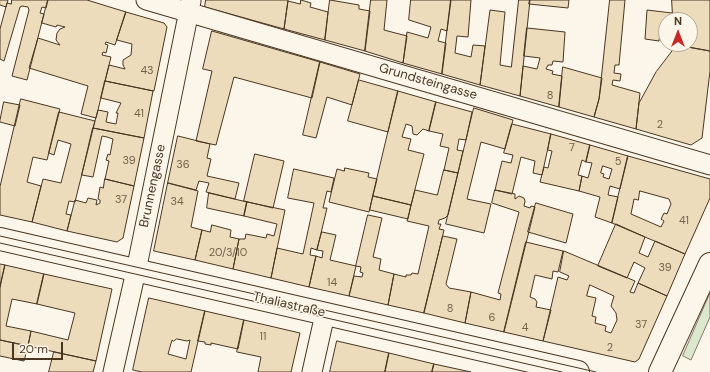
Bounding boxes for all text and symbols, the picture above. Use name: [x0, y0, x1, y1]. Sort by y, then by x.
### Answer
north arrow: [658, 12, 698, 52]
text: N: [674, 14, 682, 28]
street label: Grundsteingasse: [377, 60, 479, 104]
house number: 43: [140, 64, 154, 78]
house number: 8: [547, 89, 553, 103]
house number: 41: [134, 107, 144, 121]
house number: 2: [657, 118, 663, 132]
house number: 7: [569, 141, 575, 155]
street label: Brunnengasse: [137, 143, 169, 229]
house number: 39: [122, 154, 136, 168]
house number: 5: [615, 155, 621, 169]
house number: 36: [176, 158, 190, 172]
house number: 37: [115, 193, 127, 207]
house number: 34: [170, 195, 184, 209]
house number: 41: [679, 214, 689, 228]
house number: 20/3/10: [209, 246, 247, 260]
house number: 39: [658, 261, 672, 275]
house number: 14: [327, 276, 337, 290]
street label: Thaliastraße: [251, 289, 327, 321]
house number: 8: [447, 302, 453, 316]
house number: 6: [489, 311, 495, 325]
house number: 37: [635, 318, 647, 332]
house number: 4: [522, 321, 528, 335]
house number: 11: [260, 330, 266, 344]
scale bar: [14, 334, 65, 360]
text: 20 m: [19, 341, 48, 357]
house number: 2: [607, 341, 613, 355]

